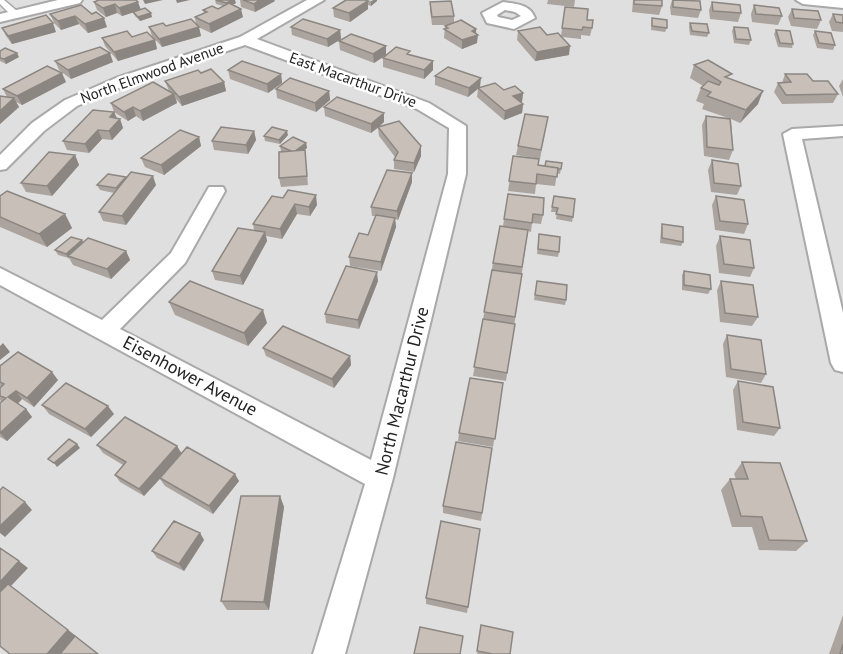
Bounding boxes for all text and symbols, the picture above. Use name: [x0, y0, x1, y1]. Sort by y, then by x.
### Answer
street label: North Elmwood Avenue: [78, 38, 226, 107]
street label: East Macarthur Drive: [287, 48, 419, 111]
street label: North Macarthur Drive: [369, 304, 434, 478]
street label: Eisenhower Avenue: [119, 330, 261, 421]

